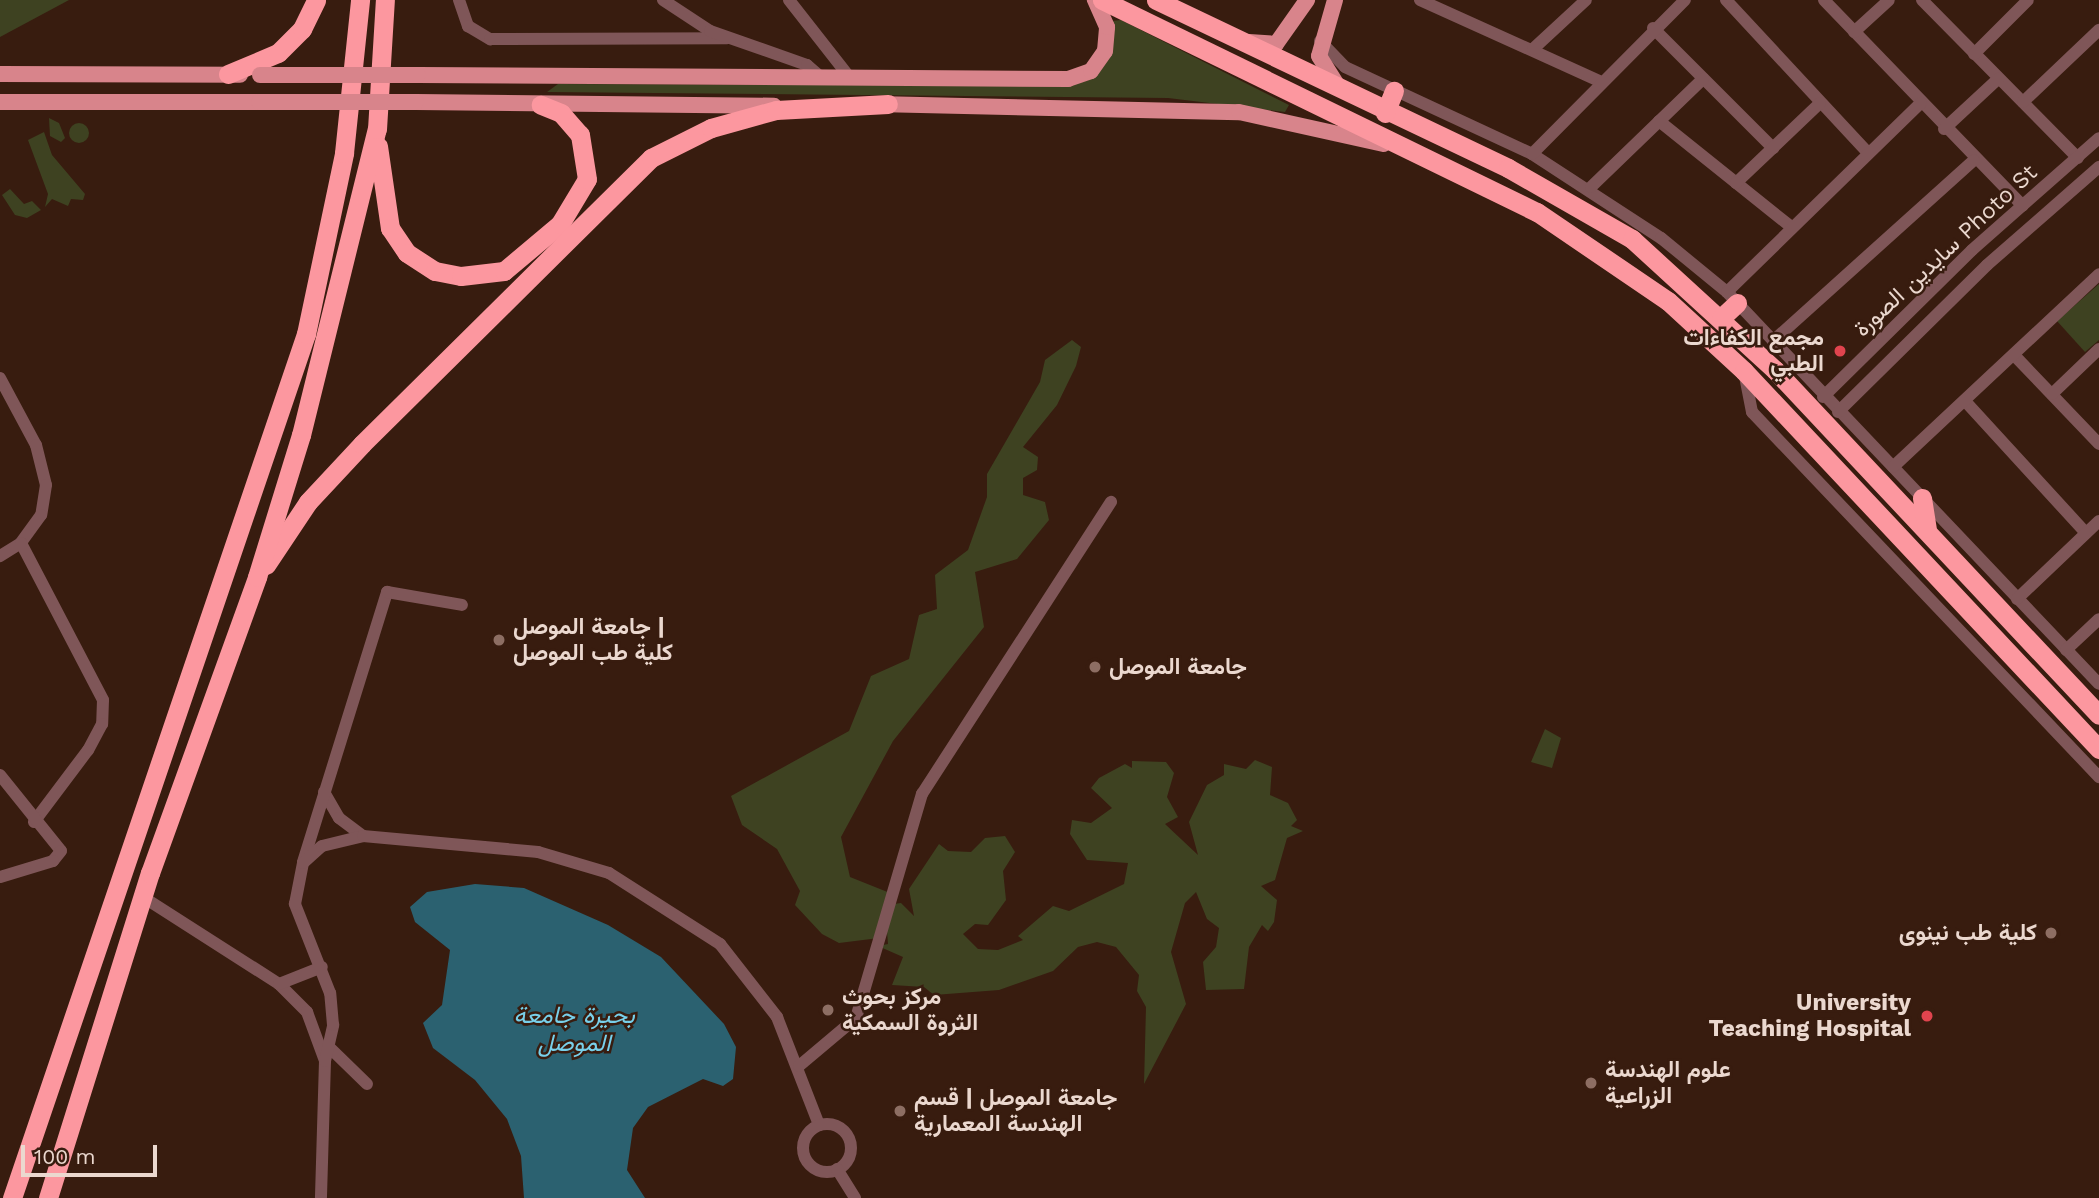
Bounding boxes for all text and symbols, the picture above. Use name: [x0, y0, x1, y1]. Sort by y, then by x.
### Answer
street label: سايدين الصورة Photo St: [1849, 159, 2043, 343]
place label: مجمع الكفاءات الطبي: [1683, 324, 1824, 378]
marker: مجمع الكفاءات الطبي: [1830, 341, 1850, 361]
place label: جامعة الموصل | كلية طب الموصل: [513, 613, 673, 667]
marker: جامعة الموصل | كلية طب الموصل: [491, 632, 507, 648]
place label: جامعة الموصل: [1109, 653, 1247, 681]
marker: جامعة الموصل: [1087, 659, 1103, 675]
place label: كلية طب نينوى: [1899, 919, 2037, 947]
marker: كلية طب نينوى: [2043, 925, 2059, 941]
place label: مركز بحوث الثروة السمكية: [842, 983, 978, 1037]
place label: University Teaching Hospital: [1709, 989, 1911, 1043]
water label: بحيرة جامعة الموصل: [514, 1002, 634, 1058]
marker: مركز بحوث الثروة السمكية: [820, 1002, 836, 1018]
marker: University Teaching Hospital: [1917, 1006, 1937, 1026]
place label: علوم الهندسة الزراعية: [1605, 1056, 1731, 1110]
marker: علوم الهندسة الزراعية: [1583, 1075, 1599, 1091]
place label: جامعة الموصل | قسم الهندسة المعمارية: [914, 1084, 1117, 1138]
marker: جامعة الموصل | قسم الهندسة المعمارية: [892, 1103, 908, 1119]
scale bar: [24, 1132, 161, 1176]
text: 100 m: [34, 1144, 96, 1169]

